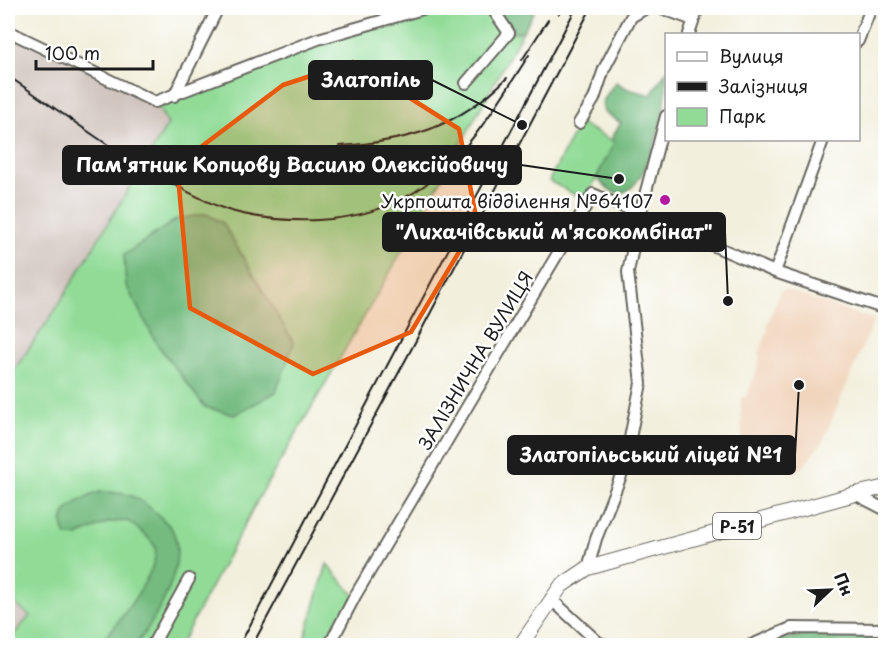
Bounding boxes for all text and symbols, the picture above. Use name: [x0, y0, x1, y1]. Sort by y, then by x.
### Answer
scale bar: [36, 33, 153, 71]
legend: [665, 33, 860, 141]
text: 100 m: [45, 39, 100, 66]
text: Вулиця: [719, 42, 784, 69]
callout: Златопіль: [309, 61, 432, 99]
text: Златопіль: [320, 64, 421, 94]
text: Залізниця: [718, 72, 808, 99]
text: Парк: [719, 102, 766, 129]
callout: Пам'ятник Копцову Василю Олексійовичу: [63, 146, 521, 184]
text: Пам'ятник Копцову Василю Олексійовичу: [76, 149, 508, 179]
place label: Укрпошта відділення №64107: [381, 187, 653, 214]
marker: Укрпошта відділення №64107: [658, 193, 672, 207]
callout: "Лихачівський м'ясокомбінат": [383, 213, 725, 251]
text: "Лихачівський м'ясокомбінат": [395, 216, 713, 246]
street label: ЗАЛІЗНИЧНА ВУЛИЦЯ: [411, 266, 539, 454]
callout: Златопільський ліцей №1: [508, 436, 795, 474]
text: Златопільський ліцей №1: [519, 439, 782, 469]
road number: Р-51: [713, 513, 761, 539]
north arrow: [800, 560, 860, 620]
text: Пн: [829, 568, 860, 599]

